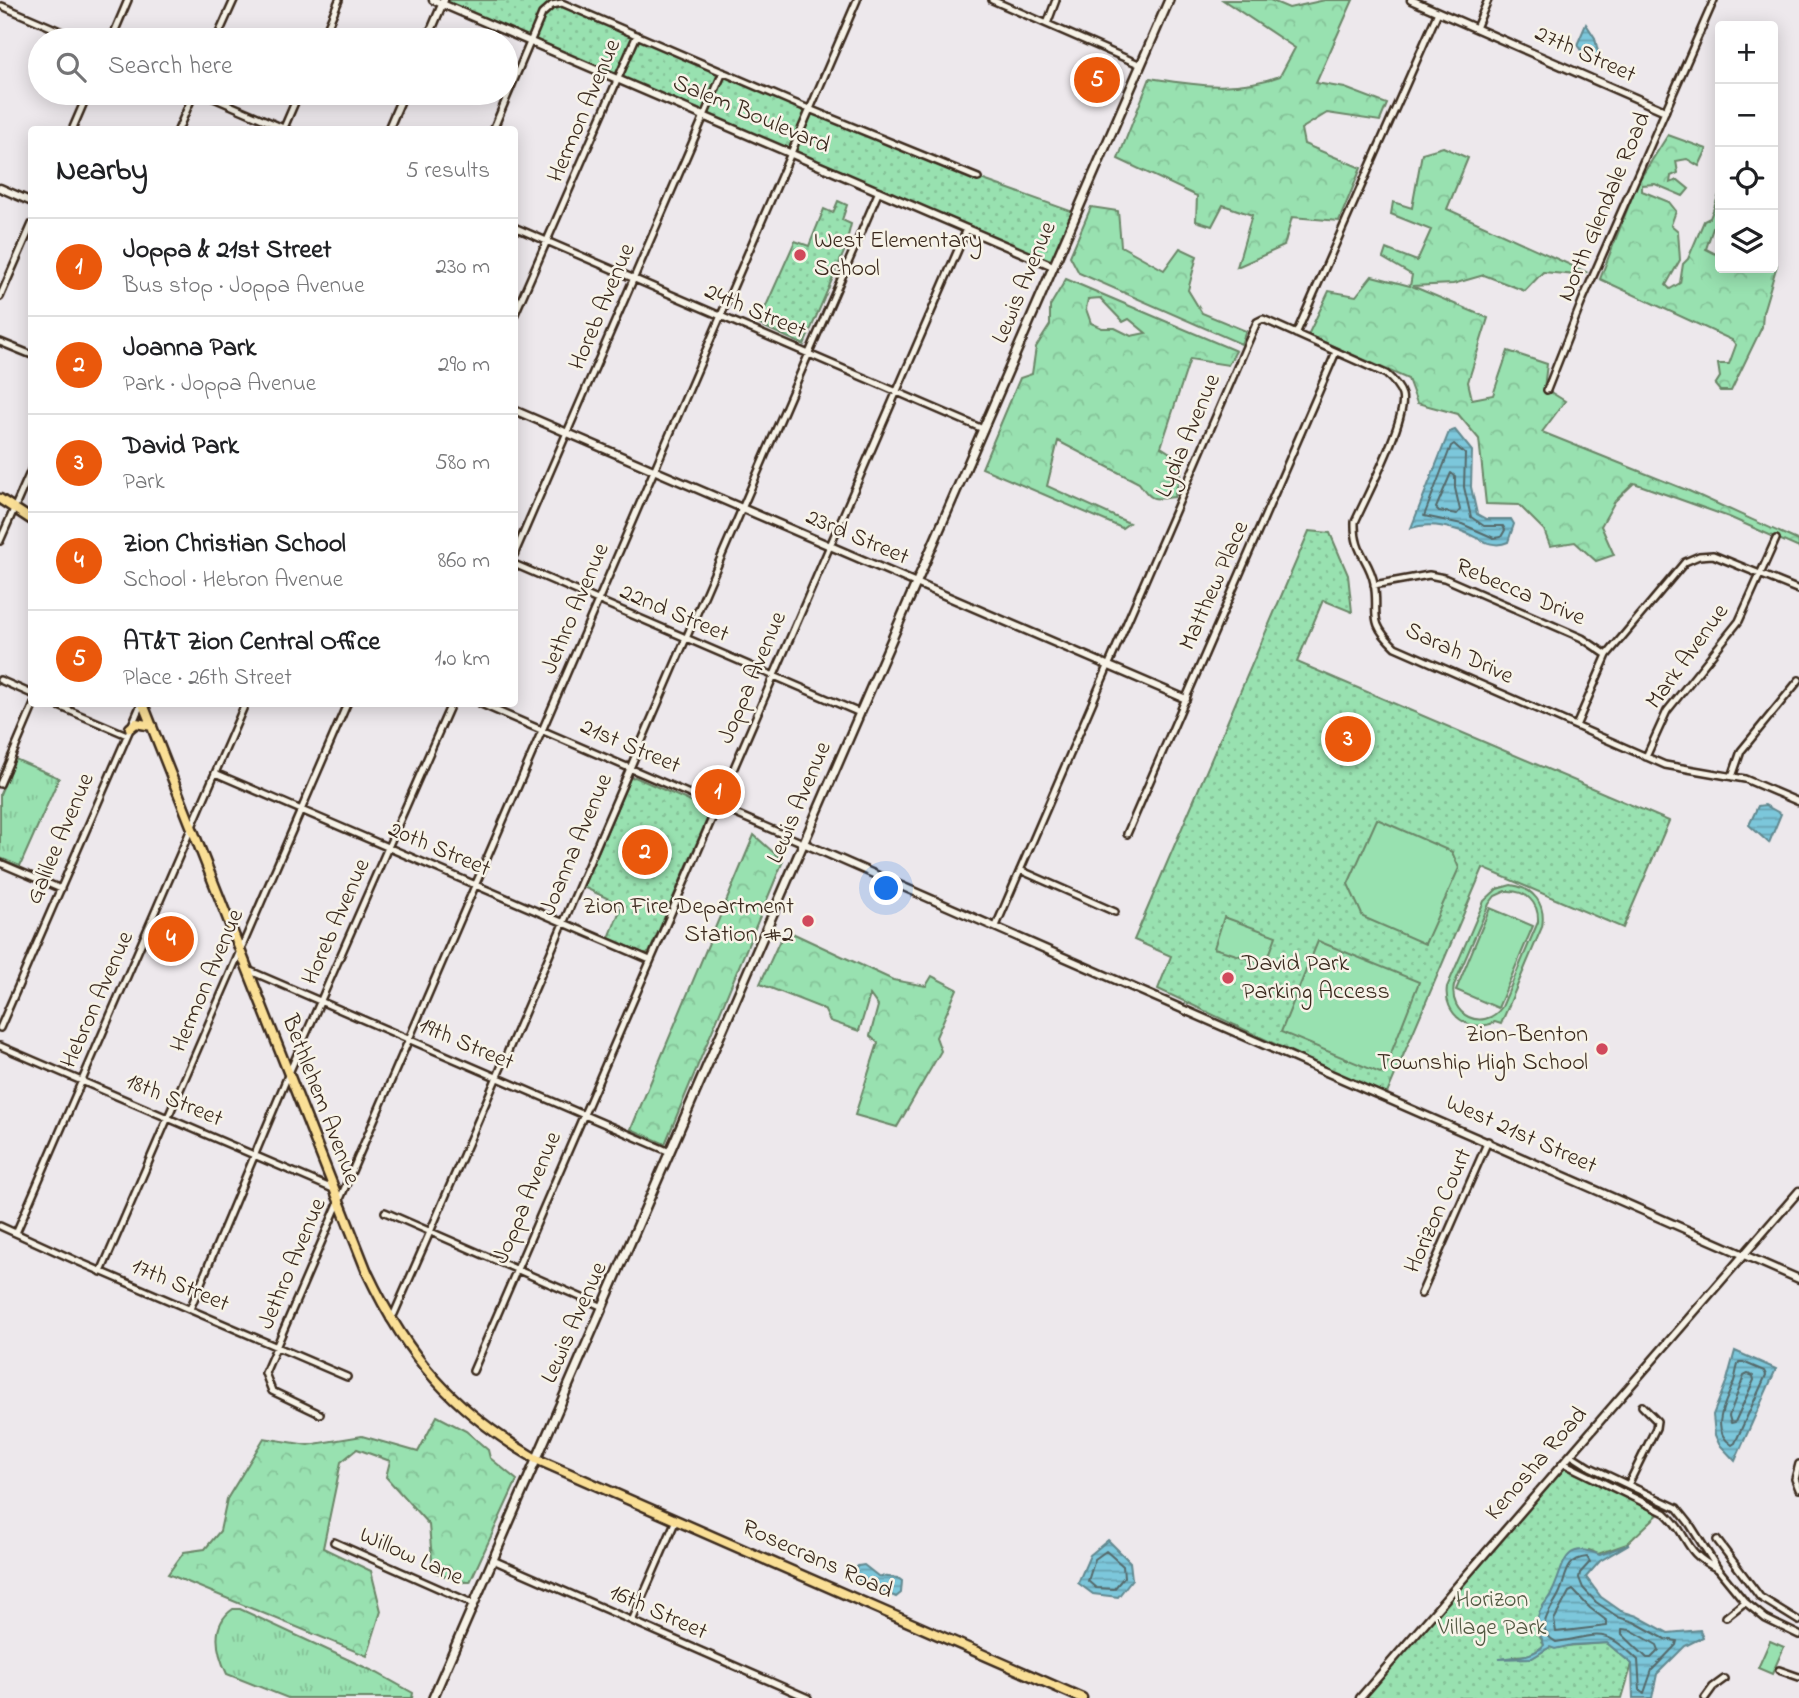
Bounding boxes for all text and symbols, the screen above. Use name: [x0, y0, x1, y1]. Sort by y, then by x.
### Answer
street label: 27th Street: [1529, 17, 1641, 93]
map controls: [1715, 21, 1778, 273]
button: +: [1715, 21, 1778, 84]
search box: [28, 28, 518, 105]
street label: Hermon Avenue: [539, 34, 631, 188]
icon: search: [52, 48, 90, 86]
text: Search here: [108, 48, 233, 86]
pin: 5: [1074, 54, 1120, 106]
street label: Salem Boulevard: [667, 66, 836, 164]
button: −: [1715, 84, 1778, 147]
street label: North Glendale Road: [1549, 106, 1661, 307]
button: locate: [1715, 147, 1778, 210]
text: Nearby: [56, 150, 148, 194]
text: 5 results: [406, 155, 490, 188]
button: layers: [1715, 210, 1778, 273]
street label: Lewis Avenue: [984, 216, 1067, 350]
place label: West Elementary School: [814, 224, 982, 287]
text: Joppa & 21st Street: [123, 232, 332, 270]
street label: Horeb Avenue: [561, 238, 646, 376]
marker: West Elementary School: [792, 247, 808, 263]
text: 1: [75, 251, 83, 284]
text: 230 m: [436, 251, 490, 284]
text: Bus stop · Joppa Avenue: [123, 270, 364, 303]
street label: 24th Street: [699, 275, 811, 349]
text: Joanna Park: [123, 330, 256, 368]
text: 2: [73, 349, 85, 382]
text: 290 m: [438, 349, 490, 382]
text: Park · Joppa Avenue: [123, 368, 316, 401]
street label: Lydia Avenue: [1147, 368, 1232, 504]
text: David Park: [123, 428, 239, 466]
text: 3: [74, 447, 84, 480]
text: 580 m: [435, 447, 490, 480]
text: Park: [123, 466, 165, 499]
street label: 23rd Street: [800, 501, 914, 575]
street label: Matthew Place: [1171, 515, 1259, 656]
text: Zion Christian School: [123, 526, 346, 564]
street label: Jethro Avenue: [533, 538, 619, 680]
text: 4: [74, 545, 84, 578]
text: 860 m: [438, 545, 490, 578]
street label: Rebecca Drive: [1450, 550, 1590, 636]
text: School · Hebron Avenue: [123, 564, 343, 597]
street label: 22nd Street: [614, 575, 734, 653]
street label: Mark Avenue: [1638, 597, 1739, 717]
street label: Joppa Avenue: [709, 606, 797, 750]
street label: Sarah Drive: [1399, 614, 1519, 695]
text: AT&T Zion Central Office: [123, 624, 380, 662]
text: 5: [72, 643, 86, 676]
text: 1.0 km: [434, 643, 490, 676]
text: Place · 26th Street: [123, 662, 292, 695]
street label: 21st Street: [574, 710, 686, 784]
pin: 3: [1325, 713, 1371, 765]
street label: Lewis Avenue: [759, 736, 842, 870]
pin: 1: [695, 766, 741, 818]
street label: Galilee Avenue: [18, 768, 104, 910]
street label: Joanna Avenue: [531, 768, 623, 922]
street label: 20th Street: [382, 813, 496, 887]
pin: 2: [622, 826, 668, 878]
street label: Horeb Avenue: [294, 853, 381, 991]
your location: [869, 871, 903, 905]
place label: Zion Fire Department Station #2: [583, 890, 794, 953]
street label: Hermon Avenue: [162, 904, 254, 1058]
pin: 4: [148, 913, 194, 965]
marker: Zion Fire Department Station #2: [800, 913, 816, 929]
street label: Hebron Avenue: [52, 926, 144, 1074]
place label: David Park Parking Access: [1241, 947, 1390, 1010]
marker: David Park Parking Access: [1220, 970, 1236, 986]
street label: Bethlehem Avenue: [271, 1009, 369, 1190]
street label: 19th Street: [413, 1009, 519, 1081]
place label: Zion-Benton Township High School: [1377, 1018, 1588, 1081]
marker: Zion-Benton Township High School: [1594, 1041, 1610, 1057]
street label: 18th Street: [120, 1065, 228, 1137]
street label: West 21st Street: [1440, 1086, 1602, 1184]
street label: Joppa Avenue: [484, 1126, 572, 1270]
street label: Horizon Court: [1396, 1143, 1482, 1279]
street label: Jethro Avenue: [250, 1193, 336, 1335]
street label: 17th Street: [126, 1250, 234, 1322]
street label: Lewis Avenue: [533, 1256, 617, 1389]
street label: Kenosha Road: [1477, 1399, 1597, 1529]
street label: Rosecrans Road: [736, 1511, 899, 1609]
street label: Willow Lane: [353, 1518, 469, 1596]
street label: 16th Street: [603, 1576, 713, 1650]
park label: Horizon Village Park: [1437, 1583, 1547, 1646]

